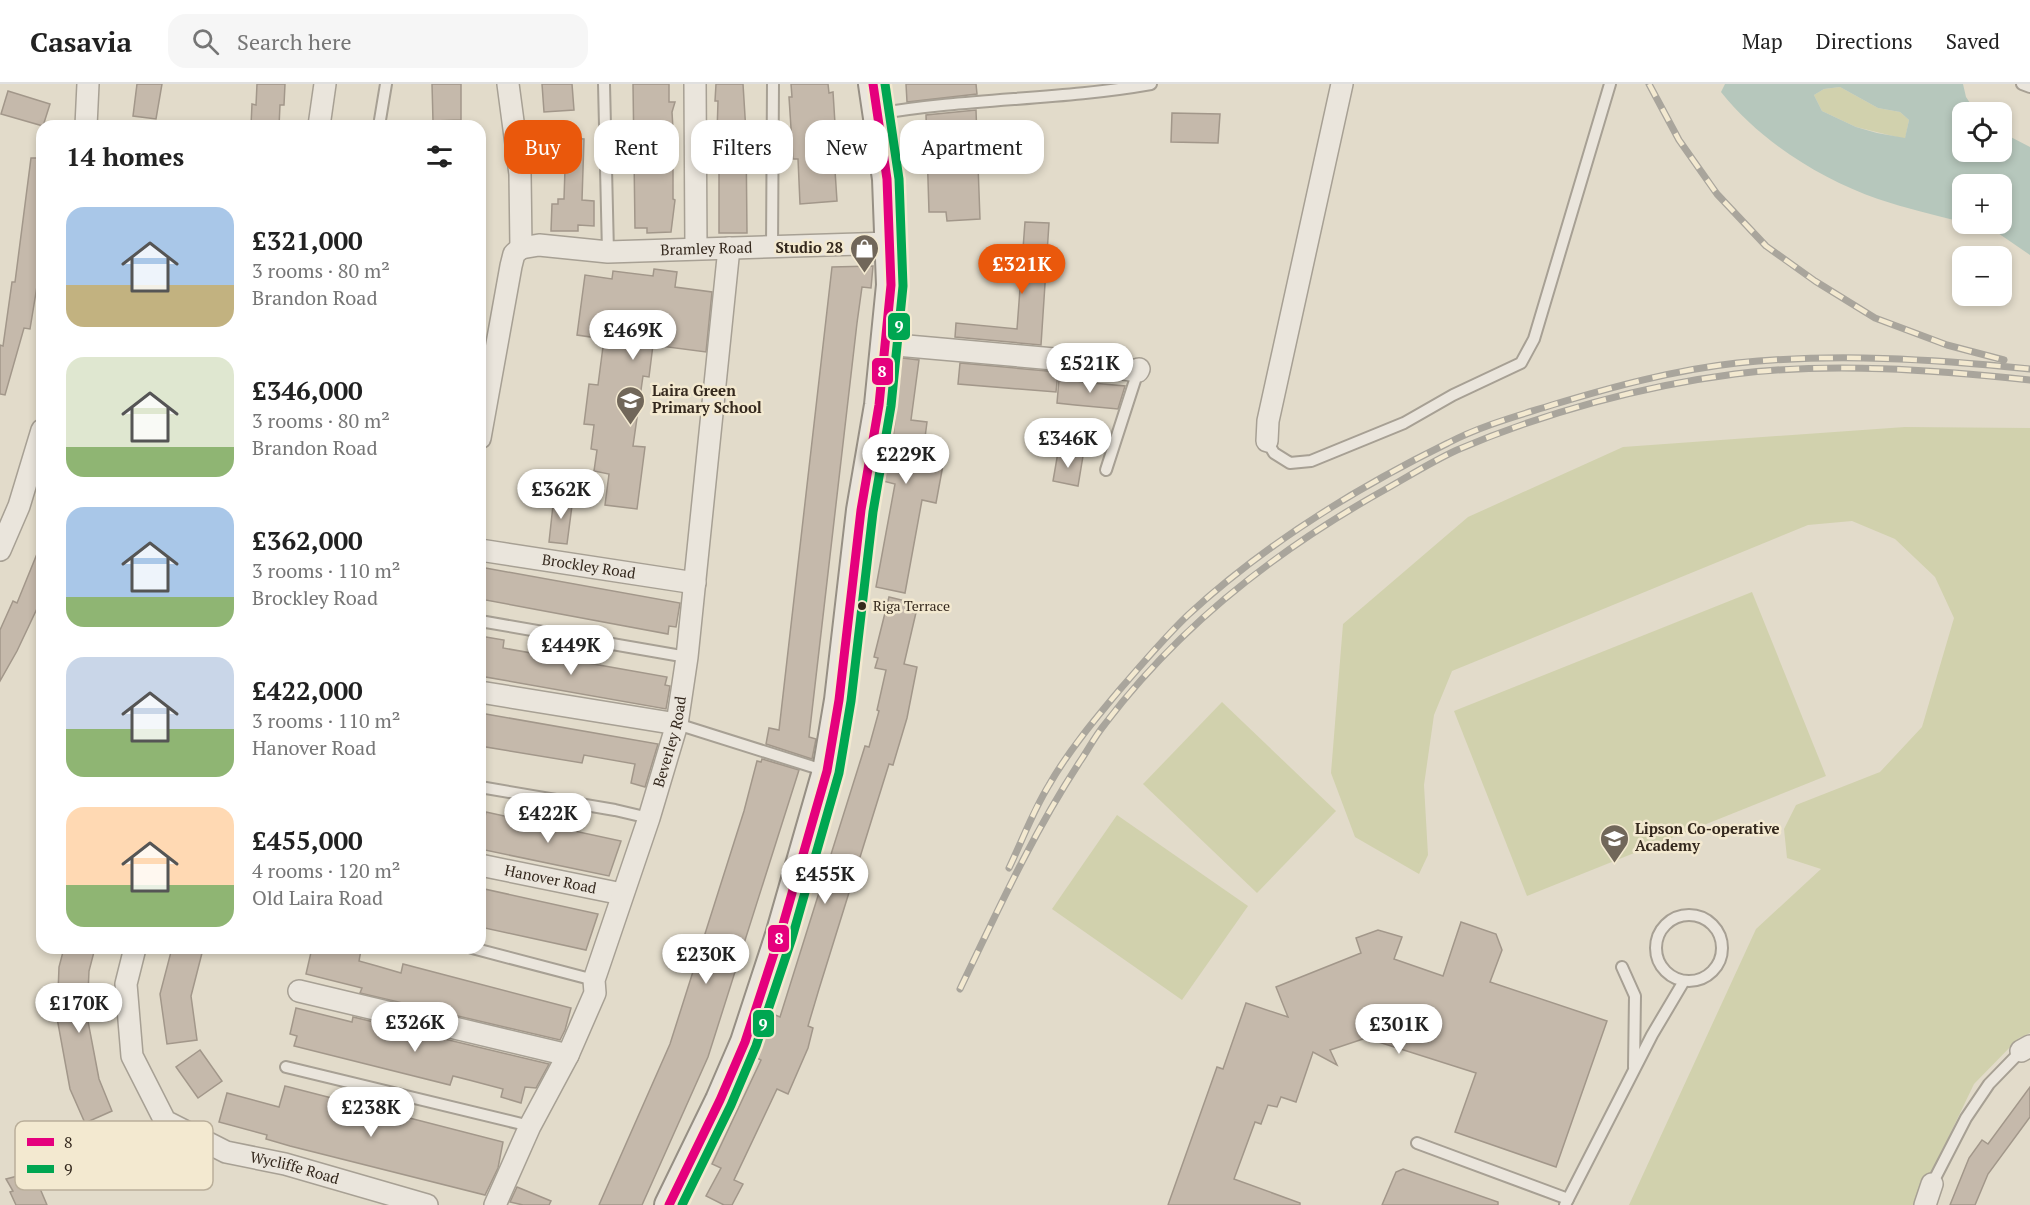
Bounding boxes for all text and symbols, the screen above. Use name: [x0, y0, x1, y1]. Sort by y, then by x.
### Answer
search box: [168, 14, 588, 68]
text: Casavia: [30, 23, 132, 60]
icon: search: [189, 25, 222, 58]
text: Search here: [237, 27, 352, 56]
text: Map: [1742, 27, 1783, 55]
text: Directions: [1816, 27, 1913, 55]
text: Saved: [1946, 27, 2000, 55]
map controls: [1952, 102, 2012, 306]
button: locate: [1952, 102, 2012, 162]
chip: Buy: [504, 120, 582, 174]
chip: Rent: [594, 120, 679, 174]
chip: Filters: [691, 120, 793, 174]
chip: New: [805, 120, 888, 174]
chip: Apartment: [900, 120, 1044, 174]
text: 14 homes: [66, 139, 184, 173]
icon: filters: [423, 140, 456, 173]
button: +: [1952, 174, 2012, 234]
text: £321,000: [252, 223, 363, 257]
icon: home: [114, 231, 186, 303]
shop icon: Studio 28: [848, 232, 880, 274]
street label: Bramley Road: [660, 236, 753, 259]
place label: Studio 28: [775, 237, 843, 257]
pin: £321K: [980, 244, 1064, 295]
button: −: [1952, 246, 2012, 306]
text: £321K: [992, 250, 1052, 277]
text: 3 rooms · 80 m²: [252, 257, 390, 284]
text: Brandon Road: [252, 284, 377, 311]
pin: £469K: [591, 310, 675, 361]
line badge: 9: [887, 312, 911, 341]
text: 9: [894, 315, 904, 337]
text: £469K: [603, 316, 663, 343]
pin: £521K: [1048, 343, 1132, 394]
text: £521K: [1060, 349, 1120, 376]
line badge: 8: [871, 357, 894, 386]
text: 8: [877, 360, 887, 382]
text: £346,000: [252, 373, 363, 407]
place label: Laira Green Primary School: [652, 380, 762, 417]
icon: home: [114, 381, 186, 453]
school or university icon: Laira Green Primary School: [615, 384, 647, 426]
text: 3 rooms · 80 m²: [252, 407, 390, 434]
pin: £346K: [1026, 418, 1110, 469]
text: £346K: [1038, 424, 1098, 451]
text: Brandon Road: [252, 434, 377, 461]
pin: £229K: [864, 434, 948, 485]
text: £229K: [876, 440, 936, 467]
pin: £362K: [519, 469, 603, 520]
text: £362K: [531, 475, 591, 502]
text: £362,000: [252, 523, 363, 557]
icon: home: [114, 531, 186, 603]
street label: Brockley Road: [541, 549, 637, 583]
text: 3 rooms · 110 m²: [252, 557, 400, 584]
text: Brockley Road: [252, 584, 378, 611]
place label: Riga Terrace: [873, 596, 950, 615]
marker: Riga Terrace: [856, 600, 868, 612]
pin: £449K: [529, 625, 613, 676]
text: £449K: [541, 631, 601, 658]
text: £422,000: [252, 673, 363, 707]
icon: home: [114, 681, 186, 753]
street label: Beverley Road: [648, 695, 690, 789]
text: 3 rooms · 110 m²: [252, 707, 400, 734]
text: Hanover Road: [252, 734, 376, 761]
pin: £422K: [506, 793, 590, 844]
text: £422K: [518, 799, 578, 826]
place label: Lipson Co-operative Academy: [1635, 818, 1780, 855]
school or university icon: Lipson Co-operative Academy: [1598, 822, 1630, 864]
text: £455,000: [252, 823, 363, 857]
icon: home: [114, 831, 186, 903]
pin: £455K: [783, 854, 867, 905]
text: 4 rooms · 120 m²: [252, 857, 400, 884]
street label: Hanover Road: [503, 859, 598, 898]
text: £455K: [795, 860, 855, 887]
text: Old Laira Road: [252, 884, 383, 911]
line badge: 8: [767, 924, 790, 953]
text: 8: [774, 927, 784, 949]
pin: £230K: [664, 934, 748, 985]
text: £230K: [676, 940, 736, 967]
pin: £170K: [37, 983, 121, 1034]
text: £170K: [49, 989, 109, 1016]
pin: £326K: [373, 1002, 457, 1053]
pin: £301K: [1357, 1004, 1441, 1055]
text: £326K: [385, 1008, 445, 1035]
line badge: 9: [752, 1009, 775, 1038]
text: £301K: [1369, 1010, 1429, 1037]
text: 9: [758, 1013, 768, 1035]
pin: £238K: [329, 1087, 413, 1138]
text: £238K: [341, 1093, 401, 1120]
legend: [15, 1121, 213, 1190]
text: 8: [64, 1131, 73, 1153]
street label: Wycliffe Road: [248, 1146, 342, 1188]
text: 9: [64, 1158, 73, 1180]

